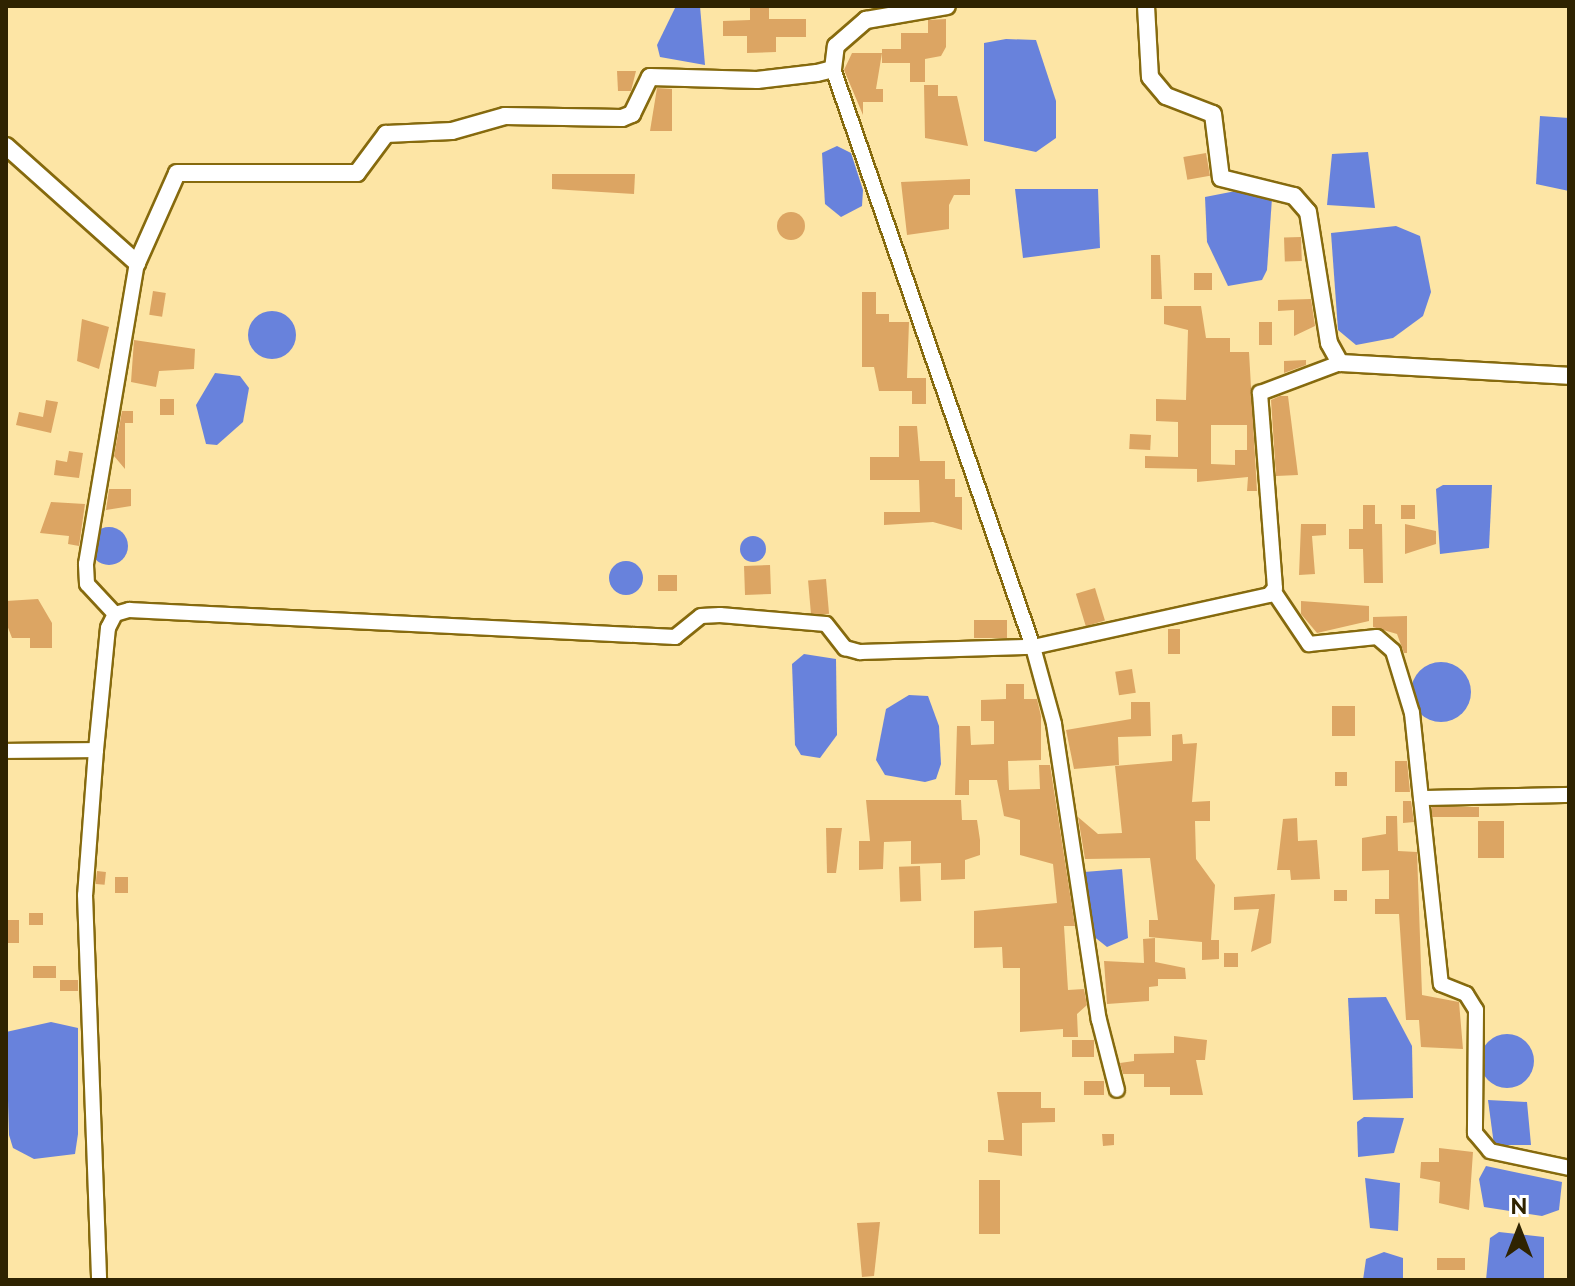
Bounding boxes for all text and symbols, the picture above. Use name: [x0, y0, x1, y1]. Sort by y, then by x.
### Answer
north arrow: [1479, 1190, 1559, 1270]
text: N: [1511, 1193, 1527, 1219]

